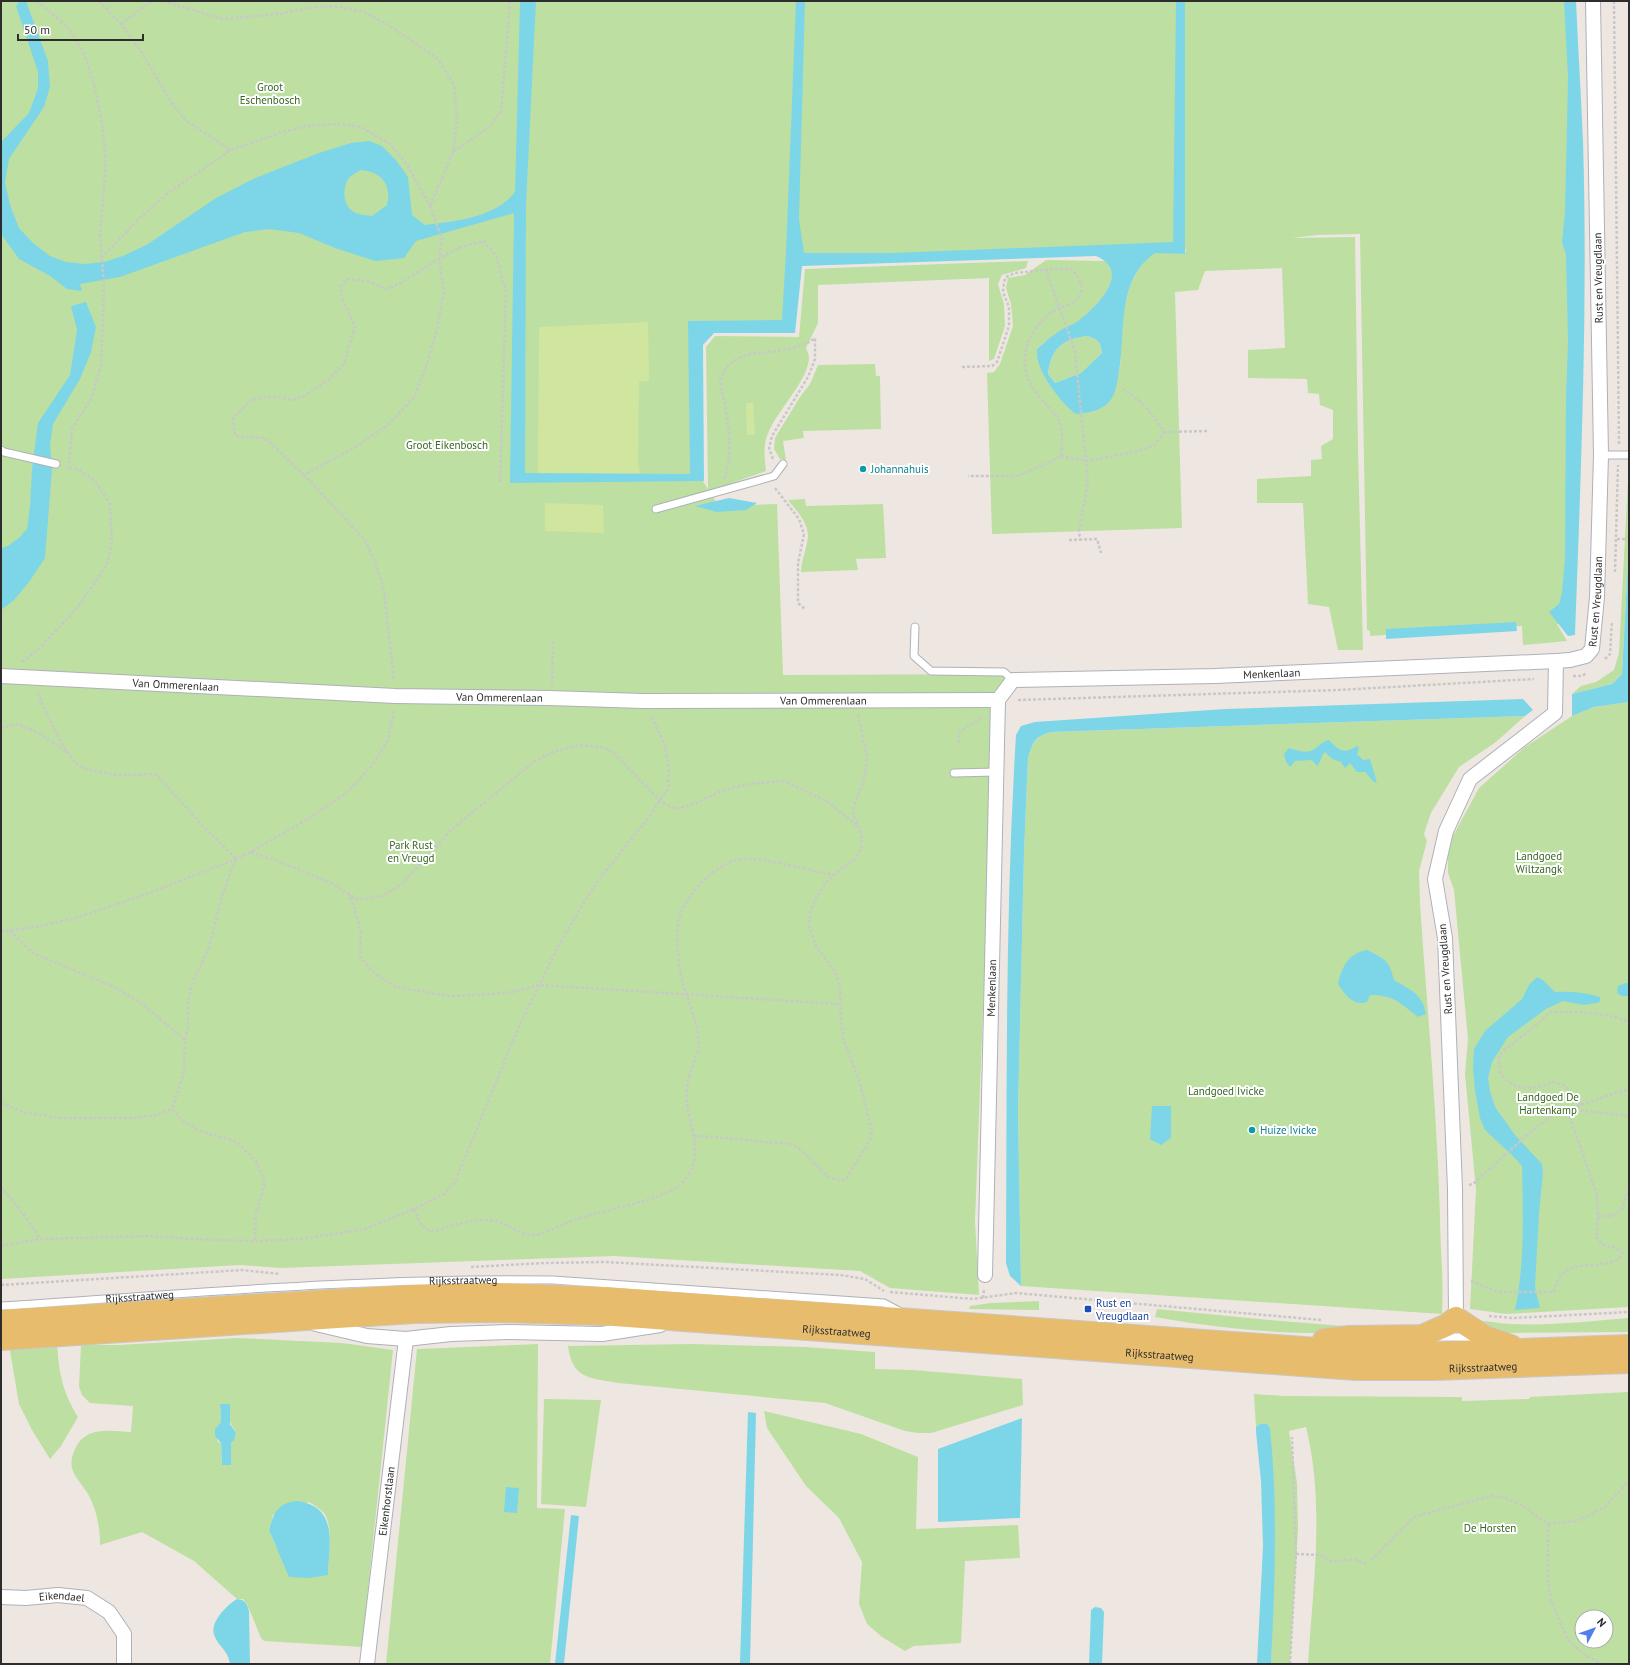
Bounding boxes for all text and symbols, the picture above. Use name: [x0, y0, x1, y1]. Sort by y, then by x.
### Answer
scale bar: [18, 16, 143, 42]
text: 50 m: [24, 22, 50, 37]
park label: Groot Eschenbosch: [240, 80, 300, 107]
street label: Rust en Vreugdlaan: [1590, 232, 1606, 324]
park label: Groot Eikenbosch: [406, 438, 488, 452]
place label: Johannahuis: [870, 462, 929, 476]
marker: Johannahuis: [858, 464, 868, 474]
street label: Rust en Vreugdlaan: [1585, 556, 1605, 647]
street label: Menkenlaan: [1243, 665, 1301, 682]
street label: Van Ommerenlaan: [131, 676, 219, 694]
street label: Van Ommerenlaan: [455, 690, 543, 705]
street label: Van Ommerenlaan: [779, 693, 867, 708]
park label: Park Rust en Vreugd: [388, 838, 435, 865]
park label: Landgoed Wiltzangk: [1516, 849, 1563, 876]
street label: Rust en Vreugdlaan: [1435, 923, 1455, 1015]
street label: Menkenlaan: [984, 959, 999, 1017]
park label: Landgoed Ivicke: [1188, 1084, 1265, 1098]
park label: Landgoed De Hartenkamp: [1517, 1090, 1579, 1117]
place label: Huize Ivicke: [1260, 1123, 1317, 1137]
marker: Huize Ivicke: [1247, 1125, 1257, 1135]
street label: Rijksstraatweg: [429, 1273, 498, 1288]
street label: Rijksstraatweg: [105, 1287, 174, 1306]
place label: Rust en Vreugdlaan: [1095, 1296, 1149, 1323]
marker: Rust en Vreugdlaan: [1083, 1304, 1093, 1314]
street label: Rijksstraatweg: [802, 1322, 871, 1341]
street label: Rijksstraatweg: [1125, 1345, 1194, 1364]
street label: Rijksstraatweg: [1449, 1359, 1518, 1375]
street label: Eikenhorstlaan: [375, 1466, 398, 1537]
park label: De Horsten: [1464, 1521, 1516, 1535]
street label: Eikendael: [38, 1588, 86, 1605]
north arrow: [1574, 1609, 1614, 1649]
text: N: [1594, 1615, 1609, 1630]

